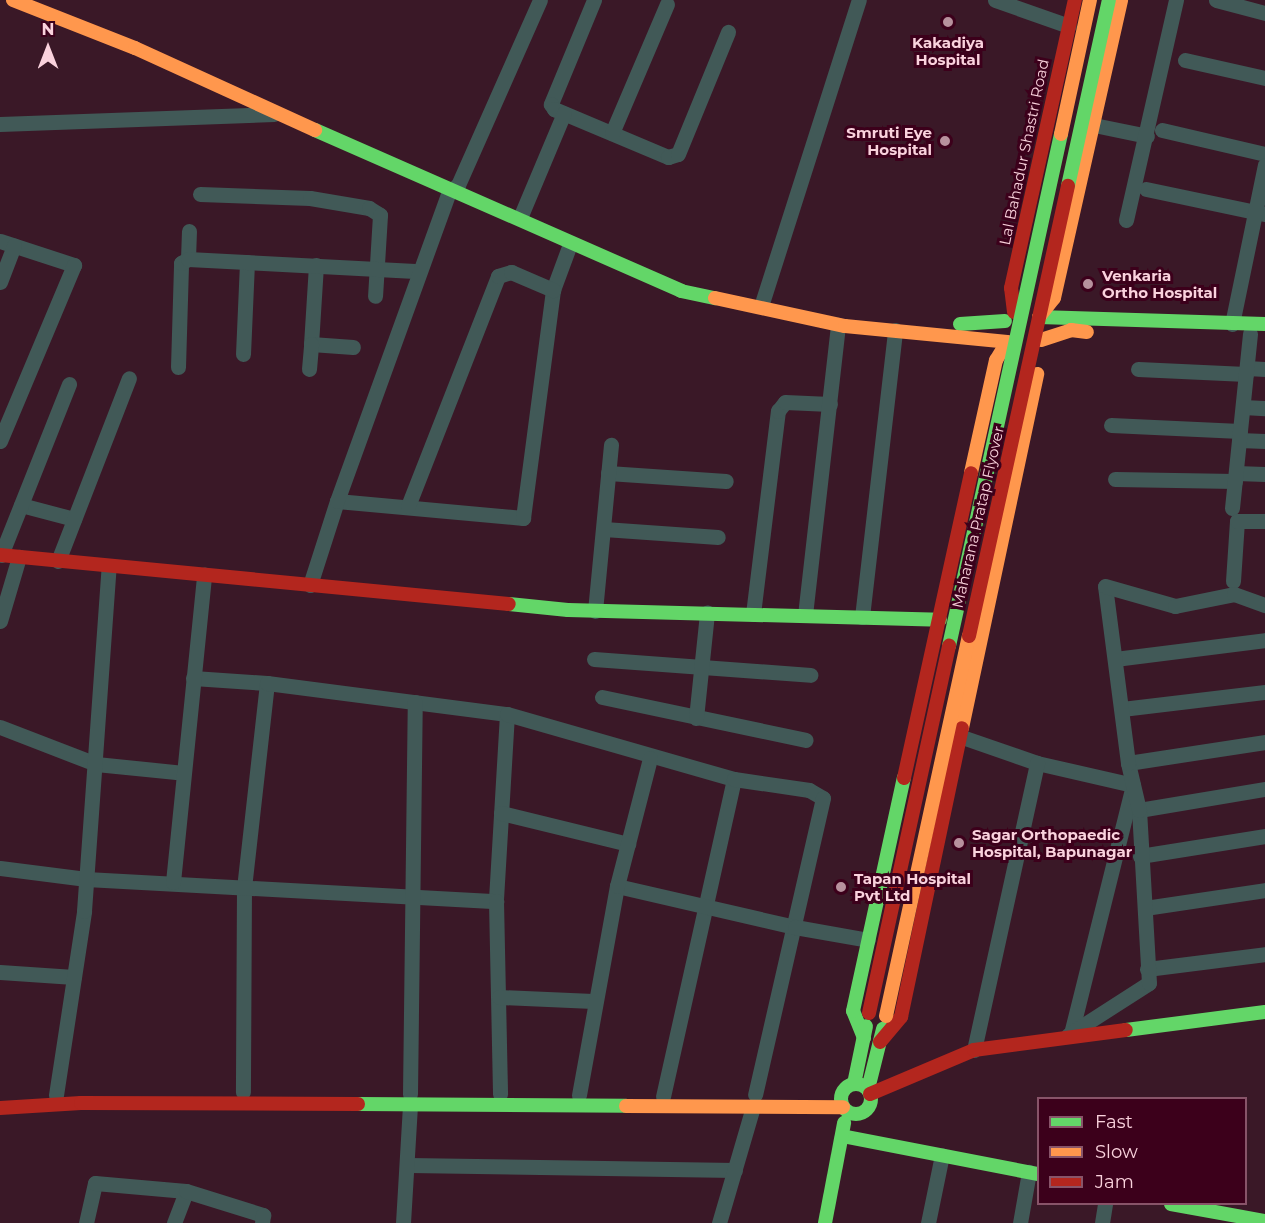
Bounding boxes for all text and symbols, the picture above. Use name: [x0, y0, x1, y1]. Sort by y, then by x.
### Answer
marker: Kakadiya Hospital: [939, 13, 957, 31]
north arrow: [18, 18, 78, 78]
text: N: [42, 20, 54, 39]
place label: Kakadiya Hospital: [912, 33, 984, 68]
street label: Lal Bahadur Shastri Road: [995, 57, 1053, 247]
place label: Smruti Eye Hospital: [846, 123, 932, 158]
marker: Smruti Eye Hospital: [936, 132, 954, 150]
place label: Venkaria Ortho Hospital: [1102, 266, 1217, 301]
marker: Venkaria Ortho Hospital: [1079, 275, 1097, 293]
street label: Maharana Pratap Flyover: [948, 424, 1008, 610]
place label: Sagar Orthopaedic Hospital, Bapunagar: [972, 825, 1132, 860]
marker: Sagar Orthopaedic Hospital, Bapunagar: [950, 834, 968, 852]
place label: Tapan Hospital Pvt Ltd: [854, 869, 971, 904]
marker: Tapan Hospital Pvt Ltd: [832, 878, 850, 896]
legend: [1037, 1097, 1247, 1205]
text: Fast: [1095, 1111, 1133, 1133]
text: Slow: [1095, 1141, 1138, 1163]
text: Jam: [1095, 1171, 1134, 1193]

